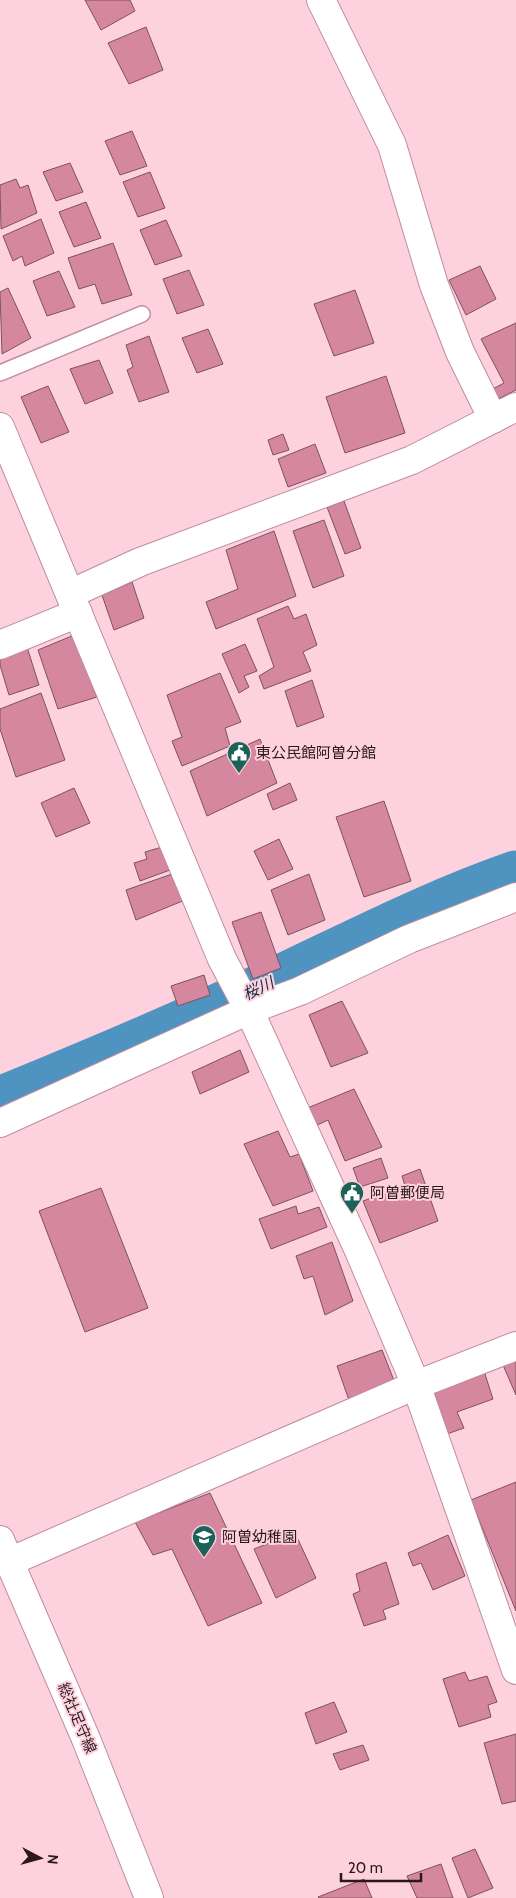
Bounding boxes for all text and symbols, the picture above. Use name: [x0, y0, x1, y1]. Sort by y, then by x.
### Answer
public building icon: 東公民館阿曽分館: [226, 740, 252, 774]
place label: 東公民館阿曽分館: [256, 744, 376, 762]
water label: 桜川: [240, 972, 279, 1004]
public building icon: 阿曽郵便局: [339, 1180, 365, 1214]
place label: 阿曽郵便局: [370, 1184, 445, 1202]
school or university icon: 阿曽幼稚園: [191, 1524, 217, 1558]
place label: 阿曽幼稚園: [222, 1528, 297, 1546]
street label: 総社足守線: [54, 1680, 100, 1756]
north arrow: [15, 1833, 65, 1883]
scale bar: [341, 1850, 421, 1882]
text: N: [43, 1853, 62, 1865]
text: 20 m: [348, 1859, 383, 1877]

